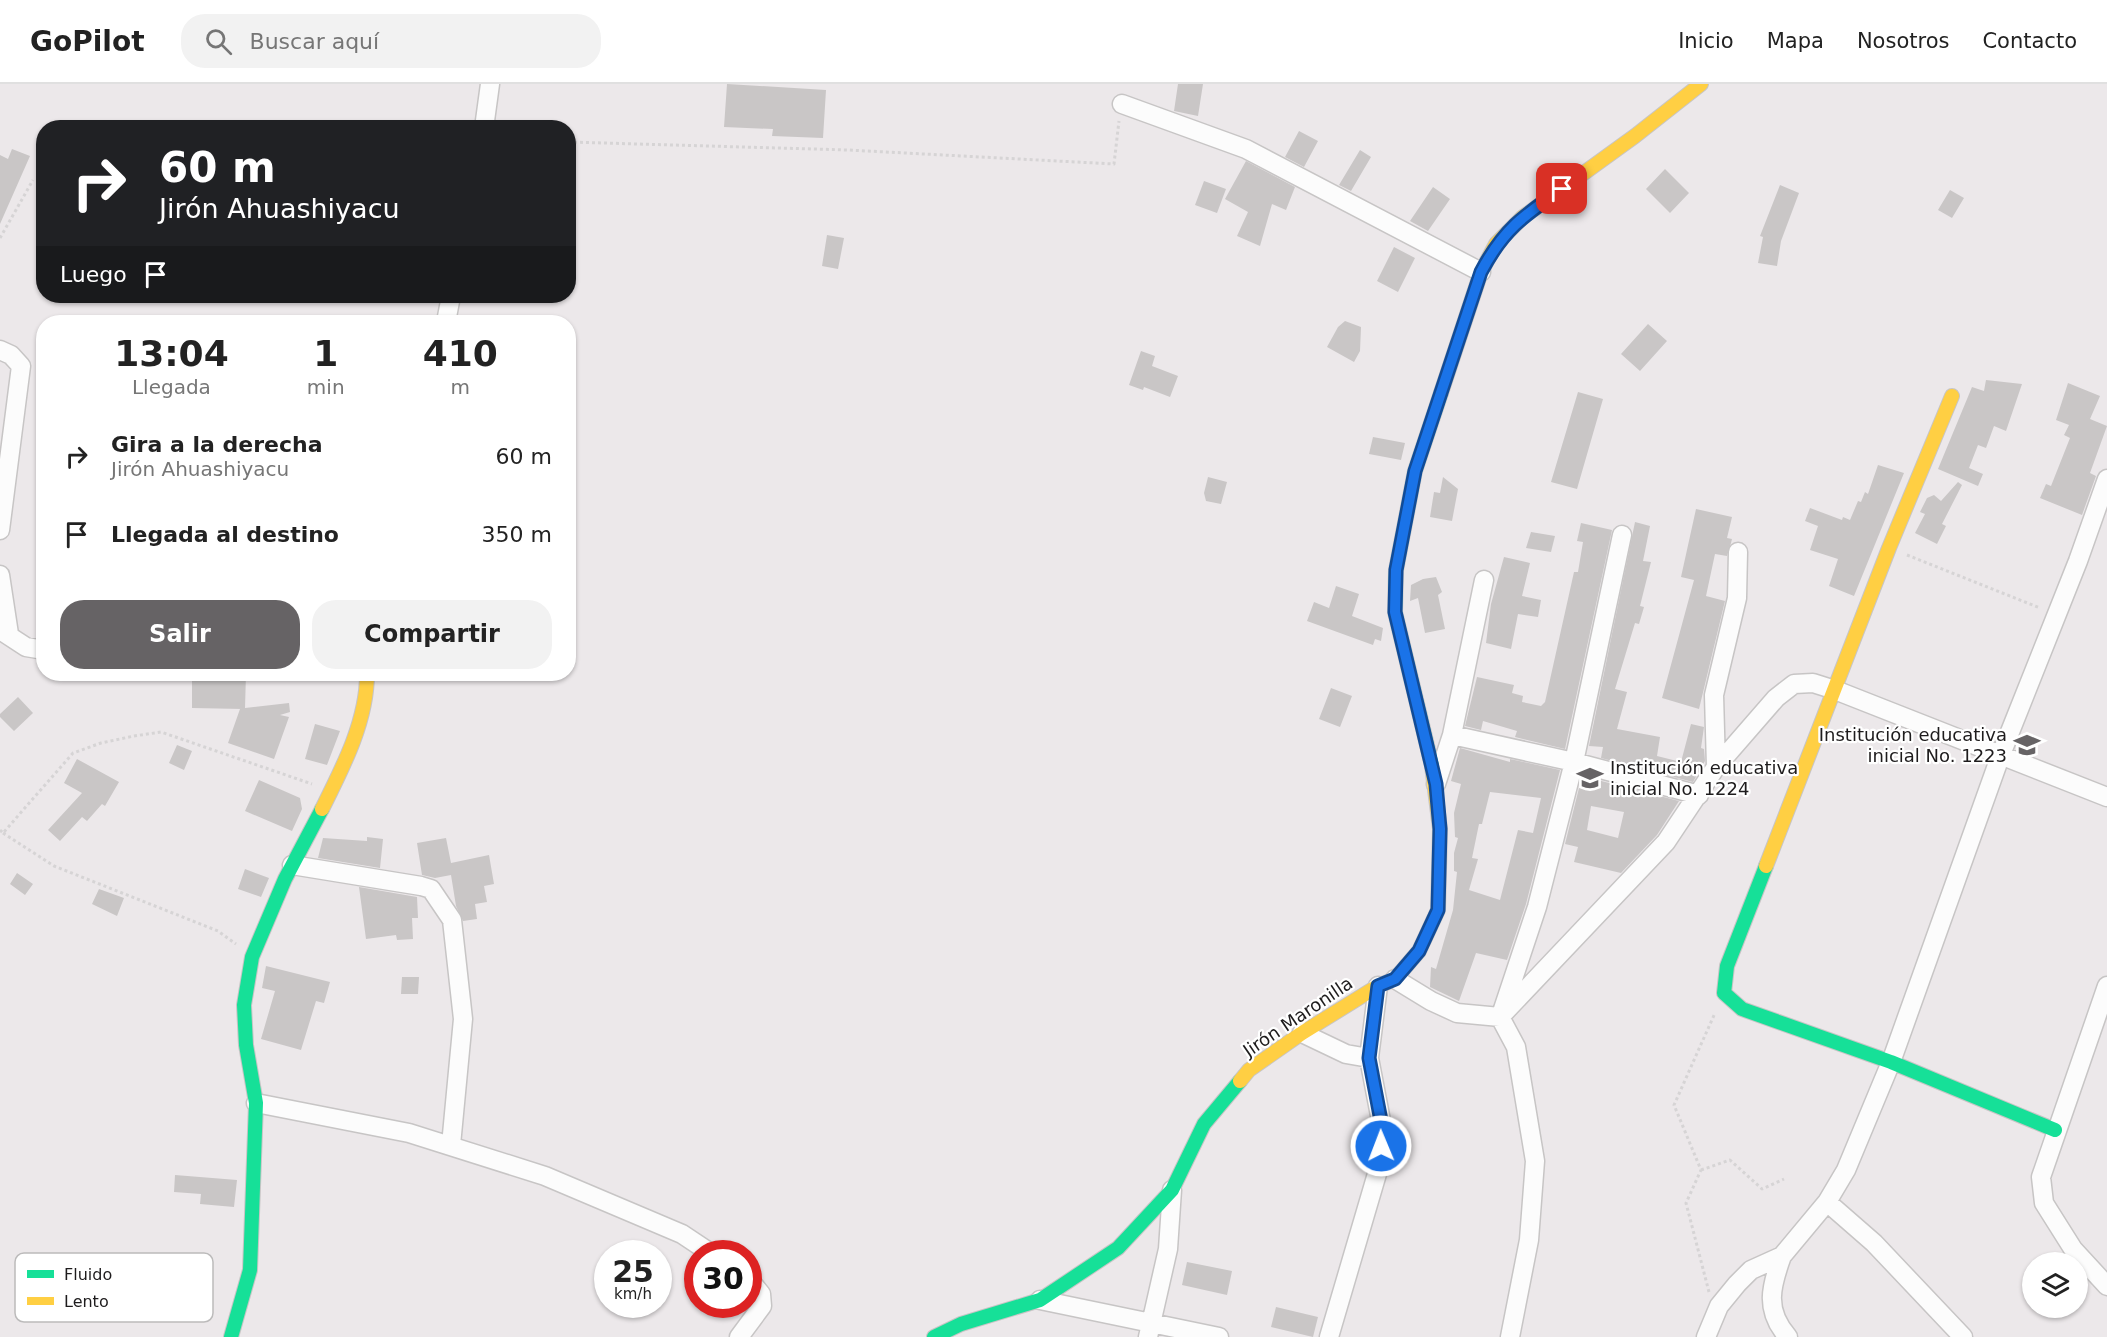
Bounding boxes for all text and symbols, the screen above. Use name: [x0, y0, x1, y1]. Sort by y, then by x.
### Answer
search box: [181, 14, 601, 68]
text: GoPilot: [30, 25, 145, 58]
icon: search: [202, 25, 235, 58]
text: Buscar aquí: [250, 29, 379, 54]
text: Inicio: [1678, 29, 1734, 53]
text: Mapa: [1767, 29, 1824, 53]
text: Nosotros: [1857, 29, 1949, 53]
text: Contacto: [1982, 29, 2077, 53]
text: 60 m: [159, 143, 276, 192]
icon: right: [60, 144, 138, 222]
pin: [1536, 163, 1587, 214]
icon: arrive: [1545, 172, 1578, 205]
text: Jirón Ahuashiyacu: [159, 193, 400, 224]
icon: arrive: [139, 258, 172, 291]
text: Luego: [60, 262, 127, 287]
text: 13:04: [114, 333, 229, 374]
text: 1: [313, 333, 338, 374]
text: 410: [423, 333, 498, 374]
text: Llegada: [132, 375, 211, 399]
text: min: [307, 375, 345, 399]
text: m: [451, 375, 470, 399]
text: Gira a la derecha: [111, 432, 323, 457]
icon: right: [60, 440, 93, 473]
text: 60 m: [496, 444, 552, 469]
text: Jirón Ahuashiyacu: [111, 457, 289, 481]
icon: arrive: [60, 518, 93, 551]
text: Llegada al destino: [111, 522, 339, 547]
text: 350 m: [482, 522, 552, 547]
button: Salir: [60, 600, 300, 669]
button: Compartir: [312, 600, 552, 669]
place label: Institución educativa inicial No. 1223: [1819, 724, 2007, 766]
school or university icon: Institución educativa inicial No. 1223: [2012, 730, 2042, 760]
place label: Institución educativa inicial No. 1224: [1610, 757, 1798, 799]
school or university icon: Institución educativa inicial No. 1224: [1575, 763, 1605, 793]
street label: Jirón Maronilla: [1238, 972, 1356, 1061]
position arrow: [1349, 1114, 1413, 1178]
speed limit sign: 30: [684, 1240, 762, 1318]
map controls: [2022, 1252, 2088, 1318]
button: layers: [2022, 1252, 2088, 1318]
legend: [15, 1253, 213, 1322]
text: 25: [612, 1254, 654, 1289]
text: Fluido: [64, 1265, 112, 1284]
text: km/h: [614, 1285, 652, 1303]
text: Lento: [64, 1292, 109, 1311]

